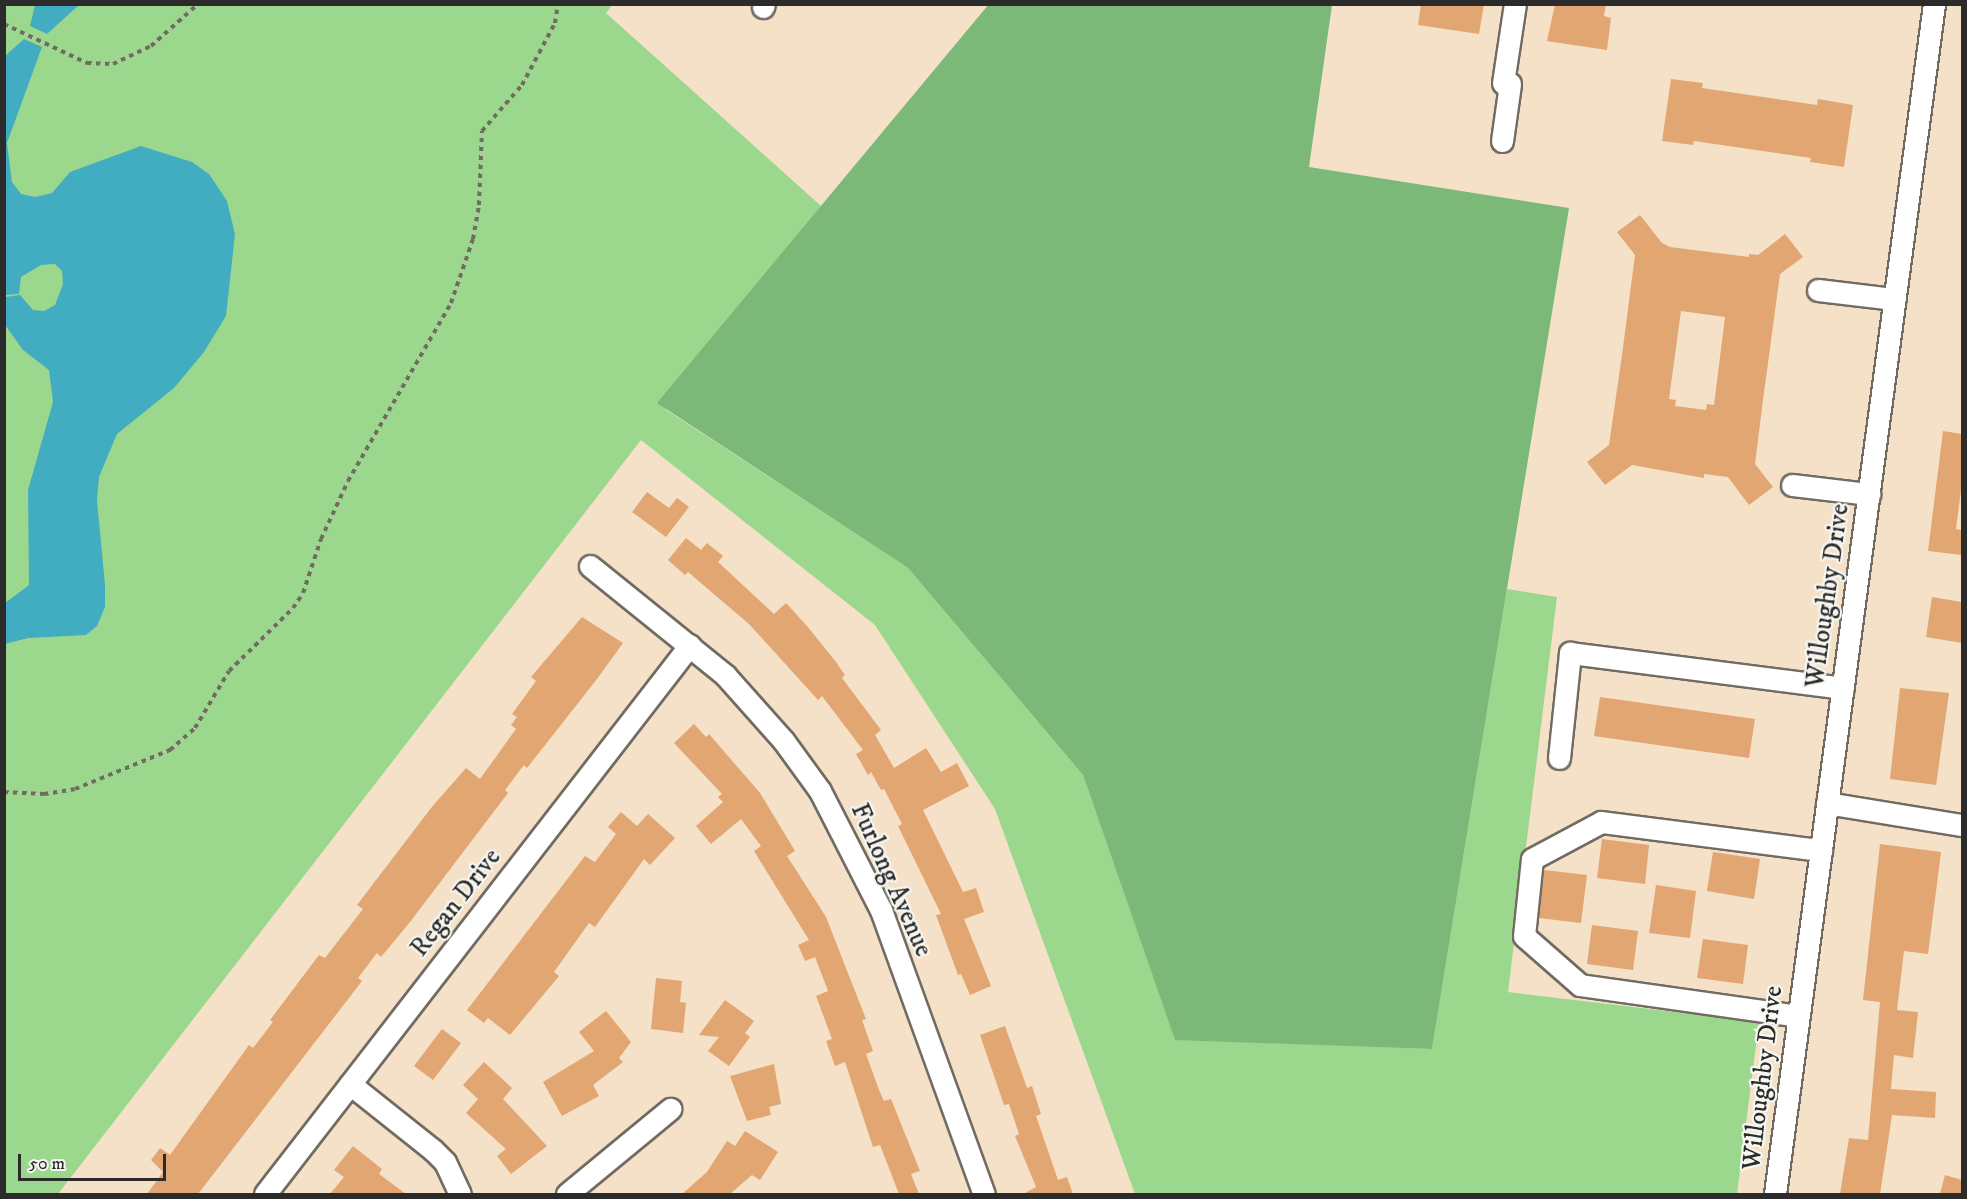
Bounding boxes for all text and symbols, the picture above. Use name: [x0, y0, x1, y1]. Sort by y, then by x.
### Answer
street label: Willoughby Drive: [1800, 502, 1856, 690]
street label: Furlong Avenue: [843, 799, 939, 961]
street label: Regan Drive: [404, 843, 508, 963]
street label: Willoughby Drive: [1736, 984, 1790, 1172]
scale bar: [21, 1142, 170, 1180]
text: 50 m: [29, 1153, 65, 1175]

